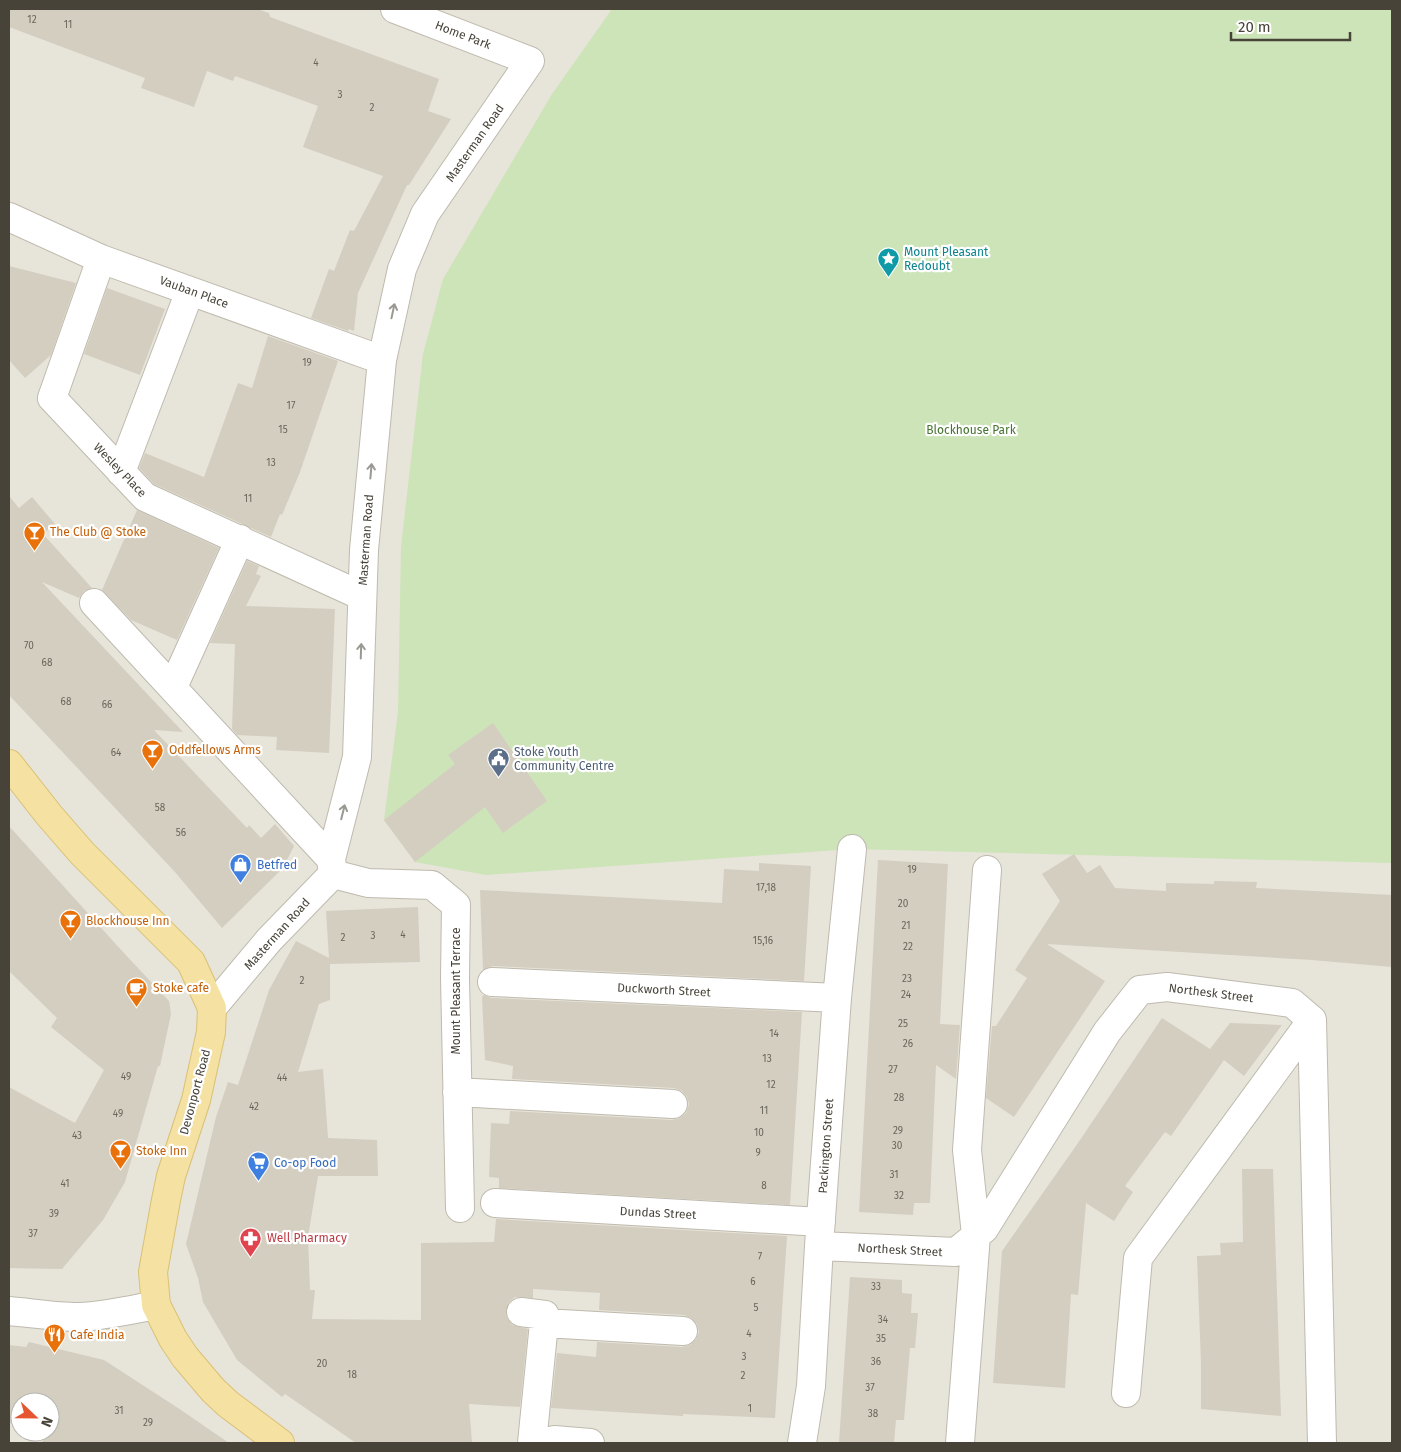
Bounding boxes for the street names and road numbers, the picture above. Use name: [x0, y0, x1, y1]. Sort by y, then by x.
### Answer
street label: Home Park: [433, 18, 494, 52]
street label: Masterman Road: [443, 102, 507, 184]
street label: Vauban Place: [158, 273, 230, 311]
street label: Wesley Place: [91, 440, 149, 500]
street label: Masterman Road: [356, 494, 376, 586]
street label: Masterman Road: [241, 895, 313, 973]
street label: Mount Pleasant Terrace: [449, 927, 463, 1055]
street label: Duckworth Street: [617, 981, 712, 999]
street label: Northesk Street: [1168, 981, 1255, 1005]
street label: Devonport Road: [177, 1048, 213, 1136]
street label: Packington Street: [816, 1097, 836, 1194]
street label: Dundas Street: [619, 1204, 697, 1222]
street label: Northesk Street: [857, 1241, 944, 1259]

